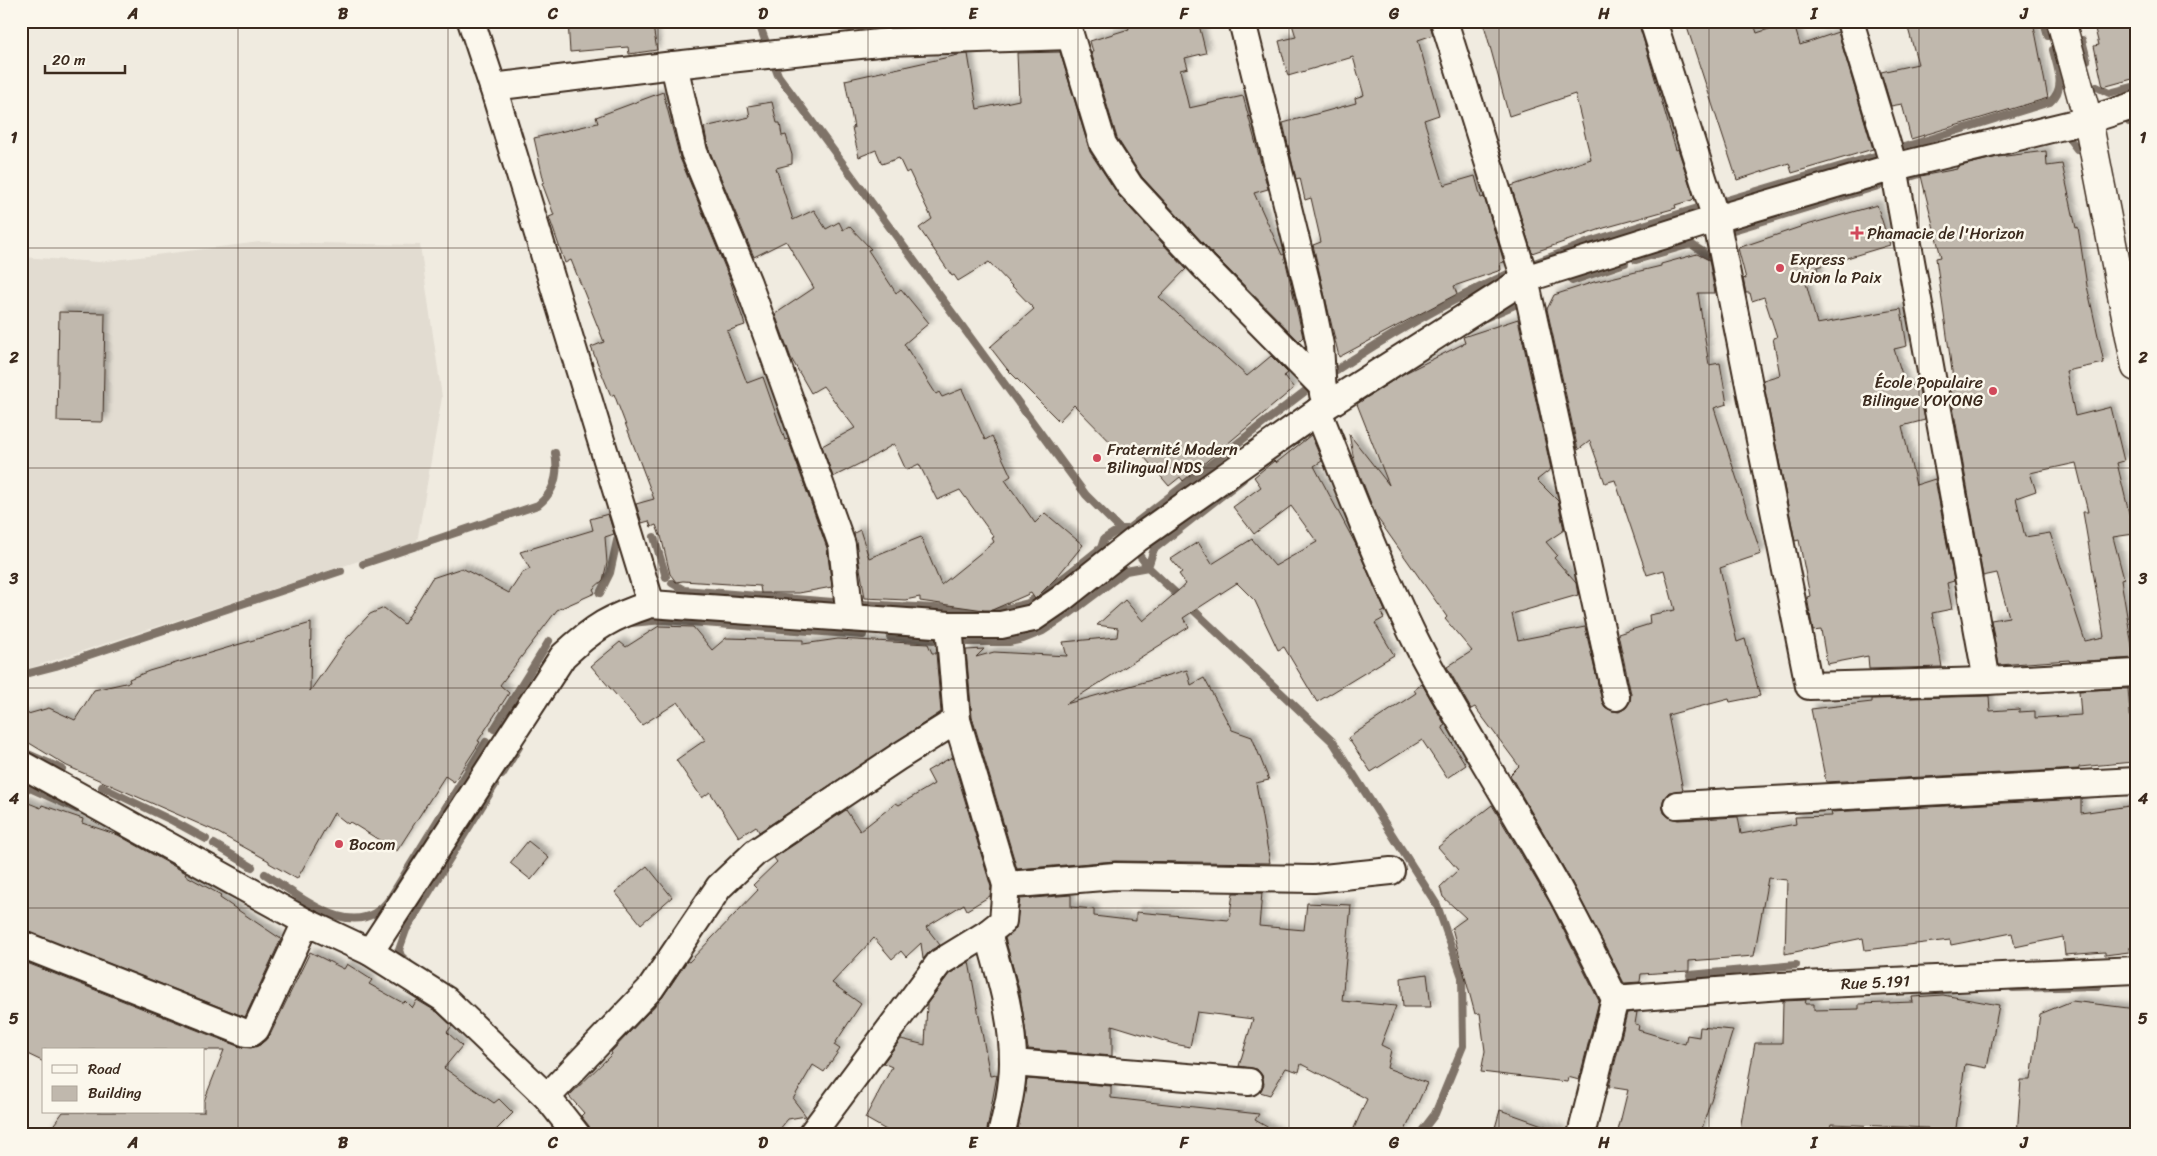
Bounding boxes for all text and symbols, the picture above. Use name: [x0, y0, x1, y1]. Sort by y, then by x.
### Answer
text: A: [127, 0, 138, 28]
text: B: [338, 0, 349, 28]
text: C: [547, 0, 559, 28]
text: D: [758, 0, 768, 28]
text: E: [969, 0, 979, 28]
text: F: [1179, 0, 1190, 28]
text: G: [1388, 0, 1400, 28]
text: H: [1597, 0, 1610, 28]
text: I: [1810, 0, 1819, 28]
text: J: [2019, 0, 2029, 28]
scale bar: [45, 42, 125, 74]
text: 20 m: [52, 47, 86, 73]
text: 1: [11, 123, 18, 152]
text: 1: [2140, 123, 2147, 152]
place label: Phamacie de l'Horizon: [1867, 219, 2025, 248]
marker: Phamacie de l'Horizon: [1851, 227, 1863, 239]
place label: Express Union la Paix: [1790, 245, 1882, 292]
marker: Express Union la Paix: [1774, 262, 1786, 274]
text: 2: [8, 343, 19, 372]
text: 2: [2137, 343, 2148, 372]
place label: École Populaire Bilingue YOYONG: [1862, 368, 1983, 415]
marker: École Populaire Bilingue YOYONG: [1987, 385, 1999, 397]
place label: Fraternité Modern Bilingual NDS: [1107, 435, 1238, 482]
marker: Fraternité Modern Bilingual NDS: [1091, 452, 1103, 464]
text: 3: [9, 564, 19, 593]
text: 3: [2138, 564, 2148, 593]
text: 4: [8, 784, 19, 813]
text: 4: [2137, 784, 2148, 813]
place label: Bocom: [349, 830, 396, 859]
marker: Bocom: [333, 838, 345, 850]
street label: Rue 5.191: [1840, 966, 1911, 998]
text: 5: [9, 1004, 19, 1033]
text: 5: [2138, 1004, 2148, 1033]
legend: [42, 1048, 205, 1114]
text: Road: [88, 1056, 121, 1082]
text: Building: [88, 1080, 142, 1106]
text: A: [127, 1128, 138, 1156]
text: B: [338, 1128, 349, 1156]
text: C: [547, 1128, 559, 1156]
text: D: [758, 1128, 768, 1156]
text: E: [969, 1128, 979, 1156]
text: F: [1179, 1128, 1190, 1156]
text: G: [1388, 1128, 1400, 1156]
text: H: [1597, 1128, 1610, 1156]
text: I: [1810, 1128, 1819, 1156]
text: J: [2019, 1128, 2029, 1156]

